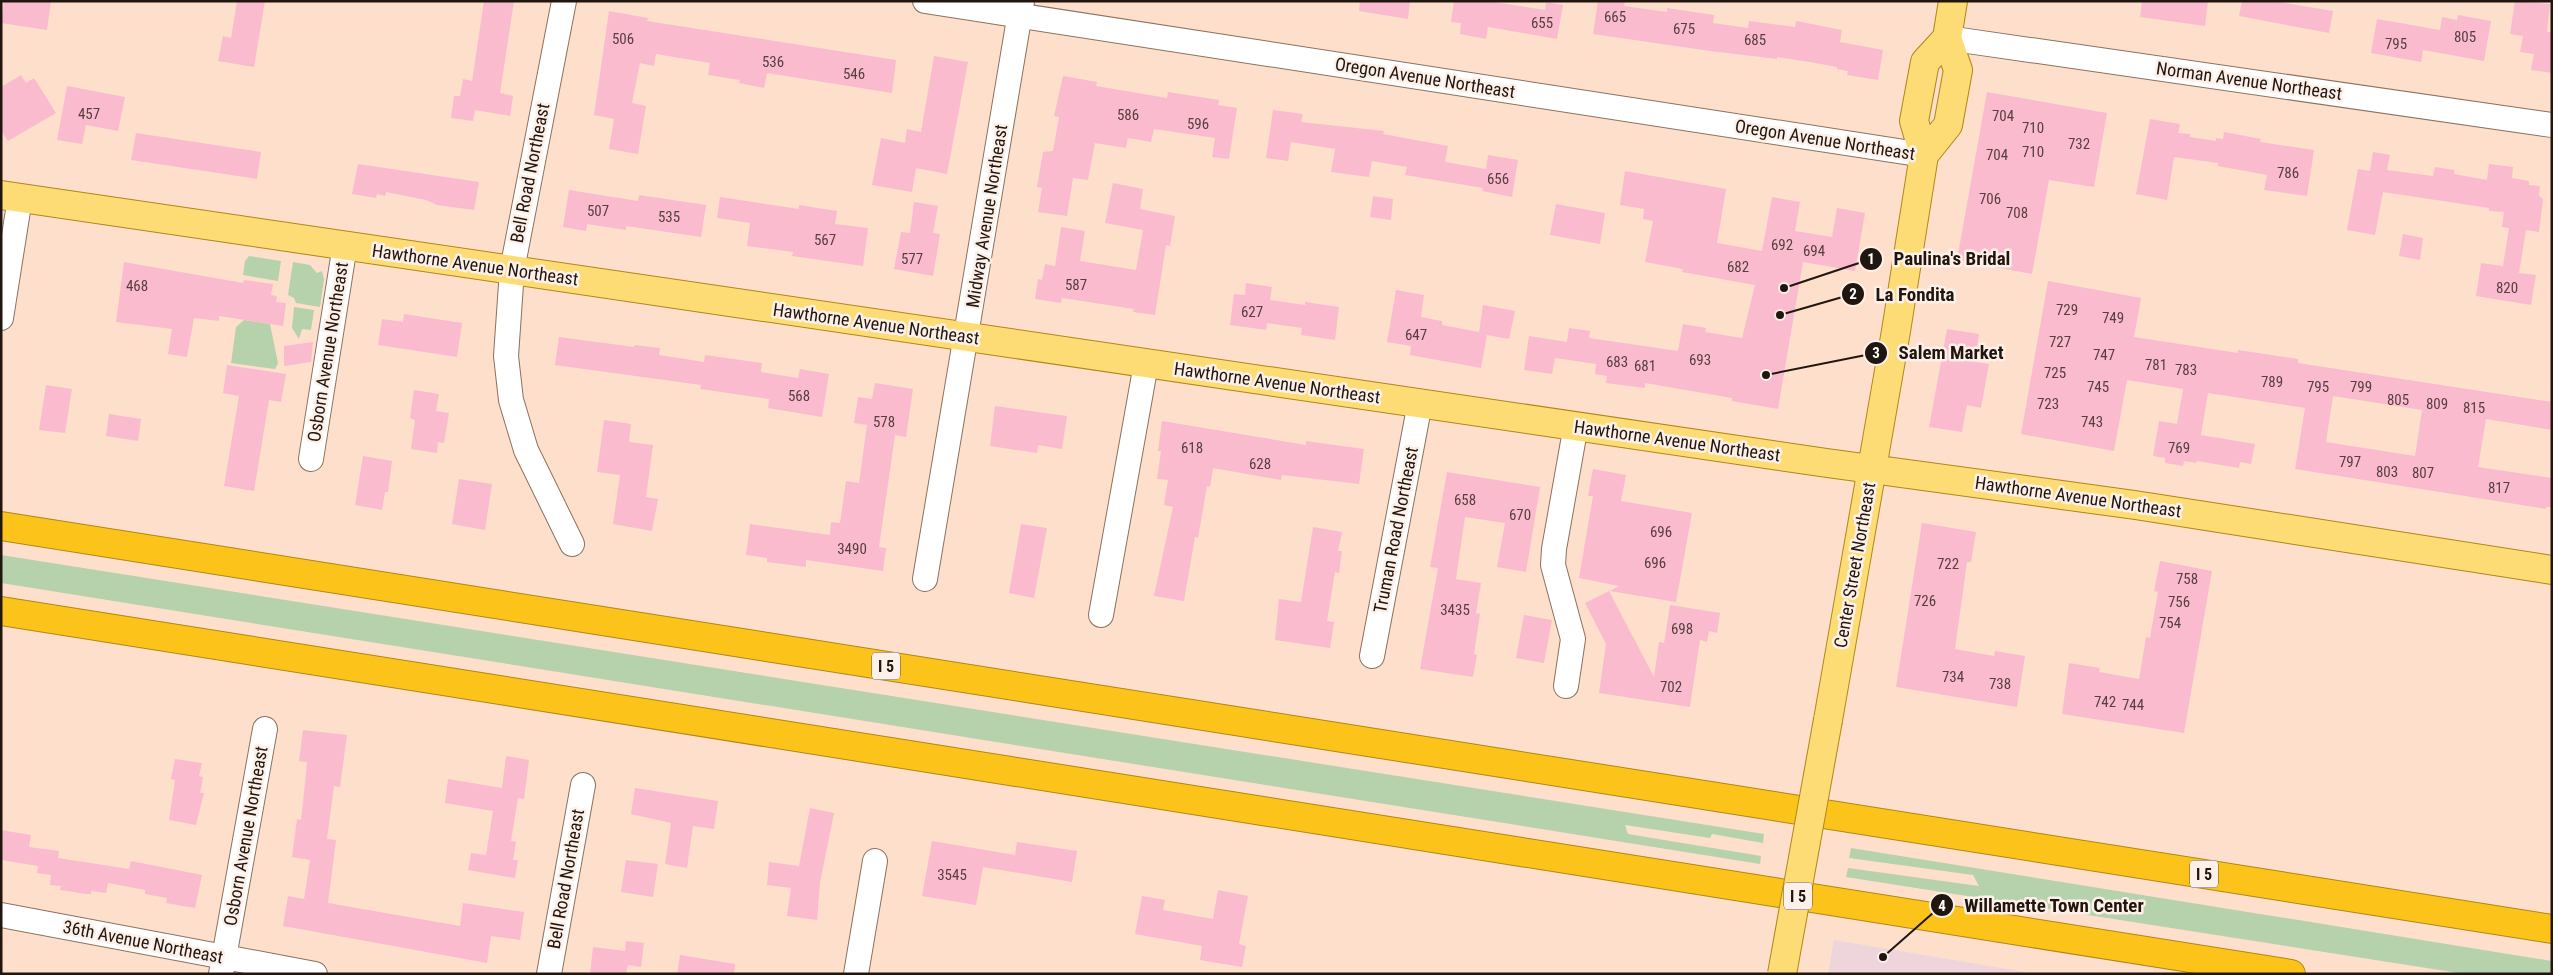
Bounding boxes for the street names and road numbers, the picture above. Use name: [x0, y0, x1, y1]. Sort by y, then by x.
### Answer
street label: Oregon Avenue Northeast: [1334, 53, 1517, 102]
street label: Norman Avenue Northeast: [2155, 57, 2343, 104]
street label: Bell Road Northeast: [506, 101, 553, 244]
street label: Oregon Avenue Northeast: [1734, 115, 1917, 164]
street label: Midway Avenue Northeast: [962, 123, 1011, 309]
street label: Hawthorne Avenue Northeast: [371, 240, 580, 289]
street label: Osborn Avenue Northeast: [303, 260, 352, 443]
street label: Hawthorne Avenue Northeast: [772, 299, 981, 348]
street label: Hawthorne Avenue Northeast: [1173, 358, 1382, 407]
street label: Hawthorne Avenue Northeast: [1573, 416, 1782, 465]
street label: Truman Road Northeast: [1369, 445, 1422, 615]
street label: Hawthorne Avenue Northeast: [1974, 472, 2183, 521]
street label: Center Street Northeast: [1830, 480, 1879, 649]
road number: I 5: [872, 652, 900, 679]
street label: Osborn Avenue Northeast: [219, 744, 272, 927]
street label: Bell Road Northeast: [543, 807, 588, 950]
road number: I 5: [2190, 861, 2218, 888]
road number: I 5: [1784, 882, 1812, 909]
street label: 36th Avenue Northeast: [61, 916, 225, 967]

